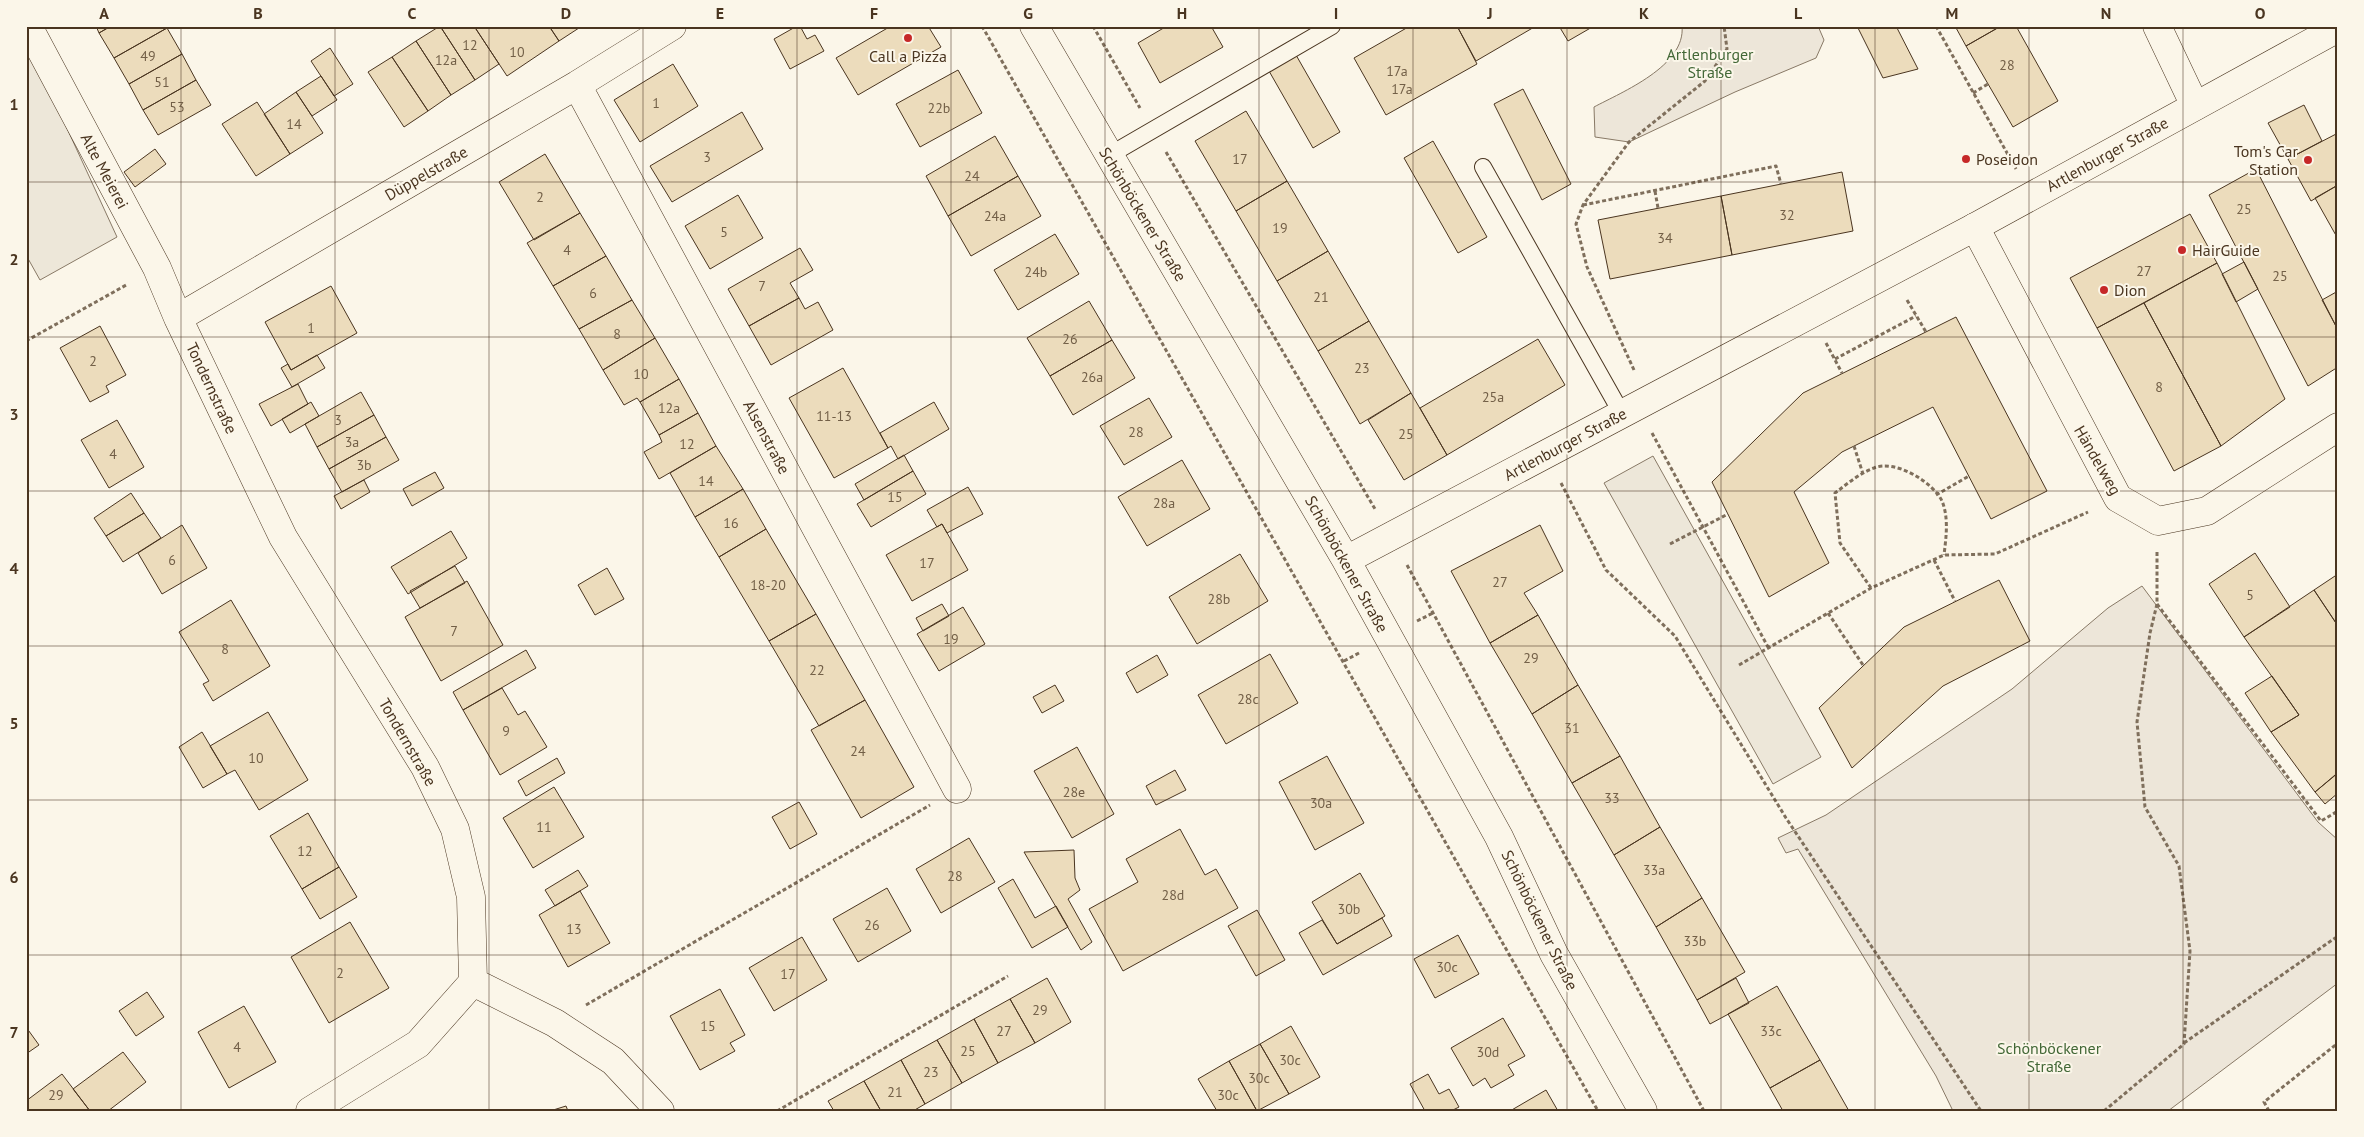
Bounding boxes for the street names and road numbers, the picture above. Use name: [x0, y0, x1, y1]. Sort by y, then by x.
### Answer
street label: Artlenburger Straße: [2043, 112, 2171, 196]
street label: Alte Meierei: [77, 130, 133, 212]
street label: Düppelstraße: [381, 141, 471, 205]
street label: Schönböckener Straße: [1095, 143, 1191, 285]
street label: Tondernstraße: [182, 339, 242, 437]
street label: Alsenstraße: [739, 397, 795, 477]
street label: Artlenburger Straße: [1500, 403, 1630, 485]
street label: Händelweg: [2070, 422, 2126, 498]
street label: Schönböckener Straße: [1301, 492, 1393, 636]
street label: Tondernstraße: [375, 694, 441, 790]
street label: Schönböckener Straße: [1497, 847, 1583, 993]

